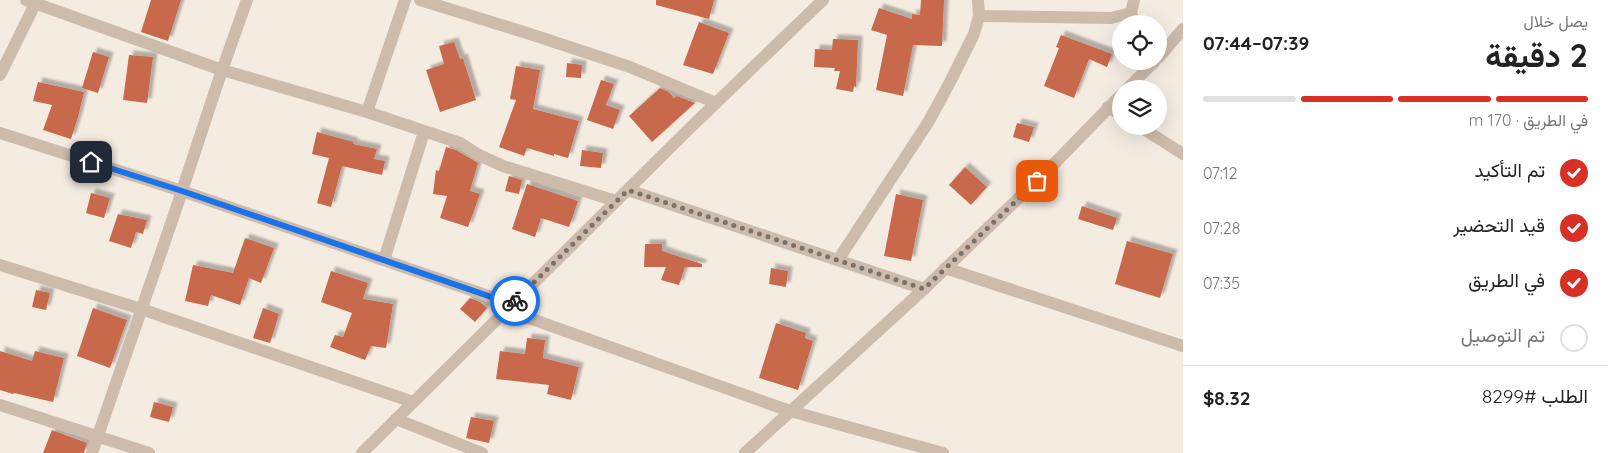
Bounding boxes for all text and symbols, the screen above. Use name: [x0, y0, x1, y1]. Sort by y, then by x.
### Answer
text: يصل خلال: [1524, 11, 1588, 31]
map controls: [1112, 15, 1167, 135]
button: locate: [1112, 15, 1167, 70]
text: 07:39–07:44: [1203, 31, 1309, 55]
text: 2 دقيقة: [1485, 35, 1588, 75]
button: layers: [1112, 80, 1167, 135]
text: في الطريق · 170 m: [1469, 110, 1588, 130]
pin: [70, 141, 112, 183]
icon: home: [77, 148, 105, 176]
text: تم التأكيد: [1474, 158, 1545, 182]
icon: check: [1560, 159, 1588, 187]
pin: [1016, 160, 1058, 202]
text: 07:12: [1203, 163, 1238, 183]
icon: bag: [1023, 167, 1051, 195]
text: قيد التحضير: [1453, 213, 1545, 237]
icon: check: [1560, 214, 1588, 242]
text: 07:28: [1203, 218, 1240, 238]
text: في الطريق: [1468, 268, 1545, 292]
icon: check: [1560, 269, 1588, 297]
text: 07:35: [1203, 273, 1240, 293]
courier: [490, 276, 540, 326]
icon: bike: [501, 287, 529, 315]
text: تم التوصيل: [1461, 323, 1545, 347]
text: الطلب #8299: [1482, 384, 1588, 408]
text: $8.32: [1203, 386, 1251, 410]

